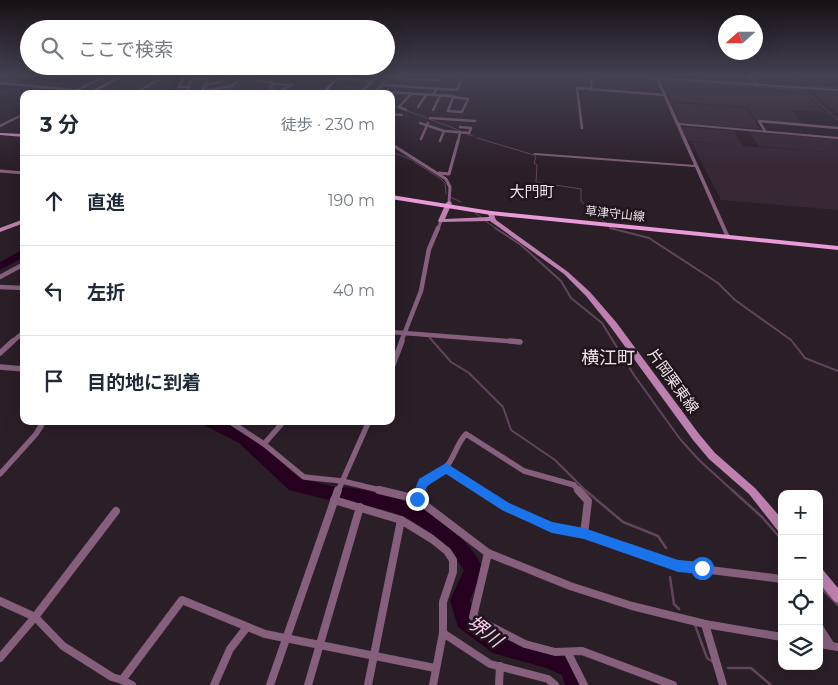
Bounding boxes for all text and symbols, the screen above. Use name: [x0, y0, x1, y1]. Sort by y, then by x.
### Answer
north arrow: [718, 15, 763, 60]
search box: [20, 20, 395, 75]
icon: search: [38, 34, 66, 62]
text: ここで検索: [78, 38, 173, 61]
text: 3 分: [40, 112, 79, 137]
text: 徒歩 · 230 m: [281, 115, 375, 134]
district label: 大門町: [509, 182, 555, 201]
icon: ahead: [40, 187, 68, 215]
text: 直進: [87, 191, 125, 214]
text: 190 m: [328, 191, 375, 210]
street label: 草津守山線: [584, 203, 646, 224]
icon: left: [40, 277, 68, 305]
text: 左折: [87, 281, 125, 304]
text: 40 m: [333, 281, 375, 300]
street label: 片岡栗東線: [644, 345, 703, 417]
district label: 横江町: [581, 347, 635, 369]
icon: arrive: [40, 367, 68, 395]
text: 目的地に到着: [87, 371, 201, 394]
route end: [406, 488, 429, 511]
map controls: [778, 490, 823, 670]
button: +: [778, 490, 823, 535]
button: −: [778, 535, 823, 580]
route start: [691, 557, 714, 580]
button: locate: [778, 580, 823, 625]
water label: 堺川: [463, 611, 508, 653]
button: layers: [778, 625, 823, 670]

